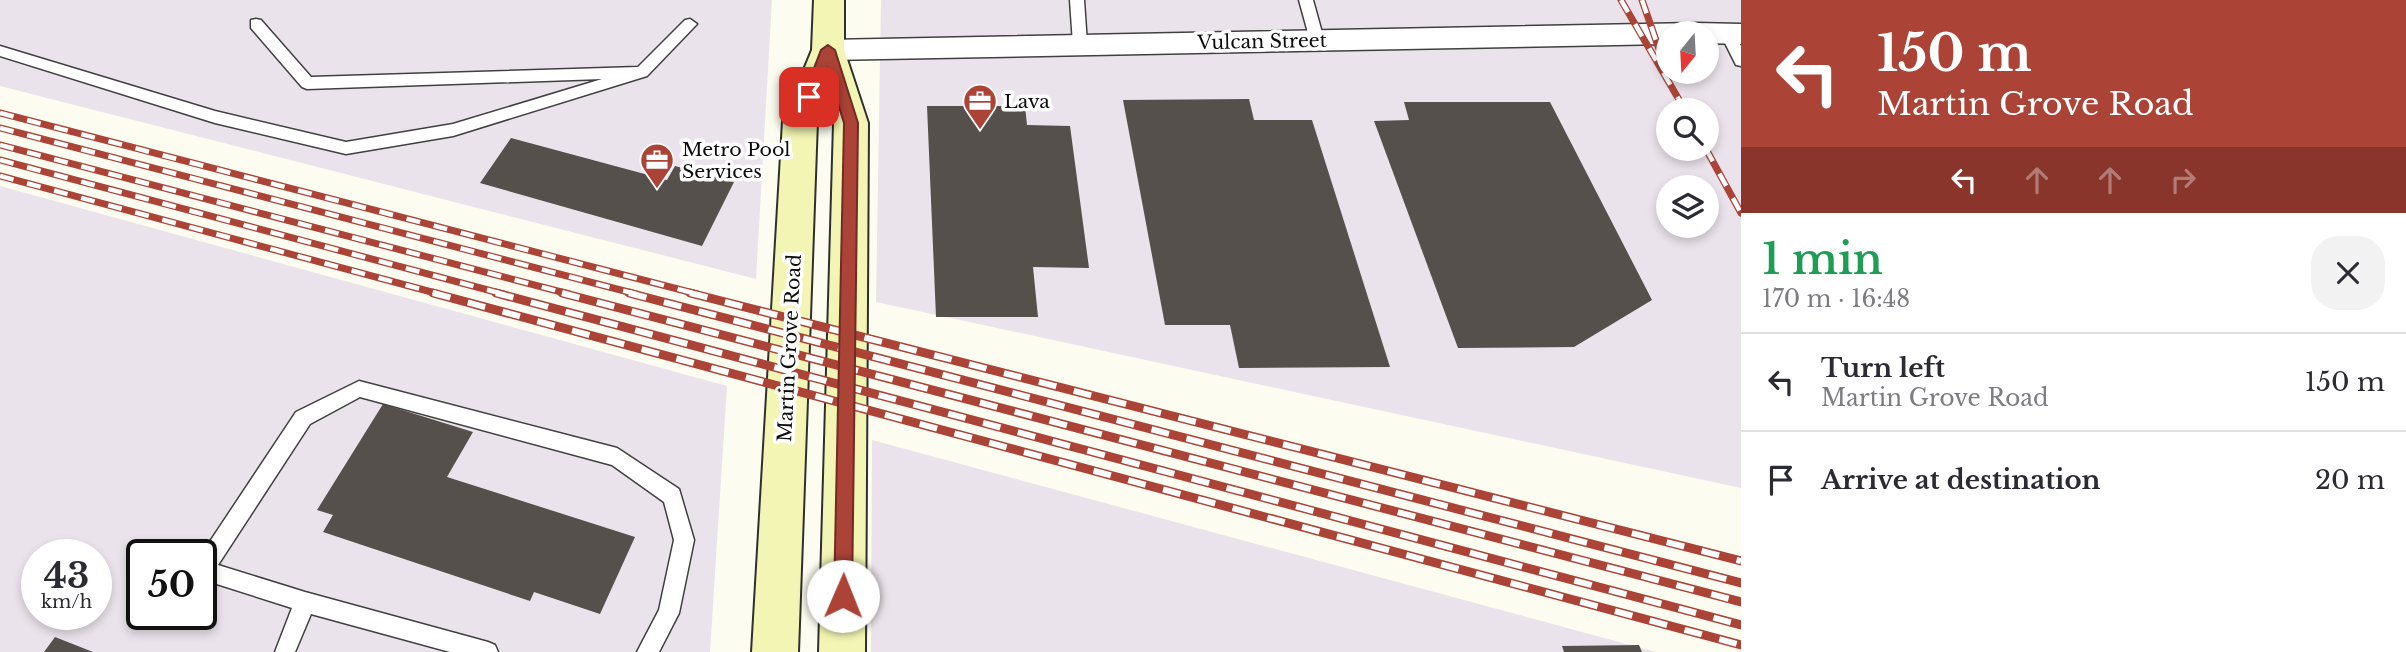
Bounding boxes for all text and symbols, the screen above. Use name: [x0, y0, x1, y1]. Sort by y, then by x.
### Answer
north arrow: [1656, 21, 1718, 84]
map controls: [1656, 21, 1719, 238]
text: 150 m: [1877, 23, 2032, 84]
icon: left: [1762, 28, 1853, 119]
street label: Vulcan Street: [1196, 29, 1328, 54]
pin: [779, 67, 839, 127]
icon: arrive: [790, 78, 828, 116]
office icon: Lava: [961, 82, 999, 131]
text: Martin Grove Road: [1877, 84, 2194, 124]
place label: Lava: [1004, 90, 1050, 113]
button: search: [1656, 98, 1719, 161]
place label: Metro Pool Services: [682, 138, 791, 183]
office icon: Metro Pool Services: [638, 141, 676, 190]
icon: left: [1945, 161, 1983, 199]
icon: ahead: [2018, 161, 2056, 199]
icon: ahead: [2091, 161, 2129, 199]
icon: right: [2164, 161, 2202, 199]
button: layers: [1656, 175, 1719, 238]
text: 1 min: [1762, 233, 1883, 285]
button: close: [2311, 236, 2385, 310]
street label: Martin Grove Road: [773, 253, 806, 443]
text: 170 m · 16:48: [1762, 285, 1910, 313]
text: Turn left: [1821, 352, 1945, 384]
icon: left: [1762, 363, 1800, 401]
text: 150 m: [2305, 366, 2385, 398]
text: Martin Grove Road: [1821, 384, 2049, 412]
icon: arrive: [1762, 461, 1800, 499]
text: Arrive at destination: [1821, 464, 2101, 496]
text: 20 m: [2315, 464, 2385, 496]
speed limit sign: 50: [126, 539, 217, 630]
text: 43: [44, 554, 89, 597]
position arrow: [806, 559, 880, 633]
text: km/h: [41, 591, 92, 613]

